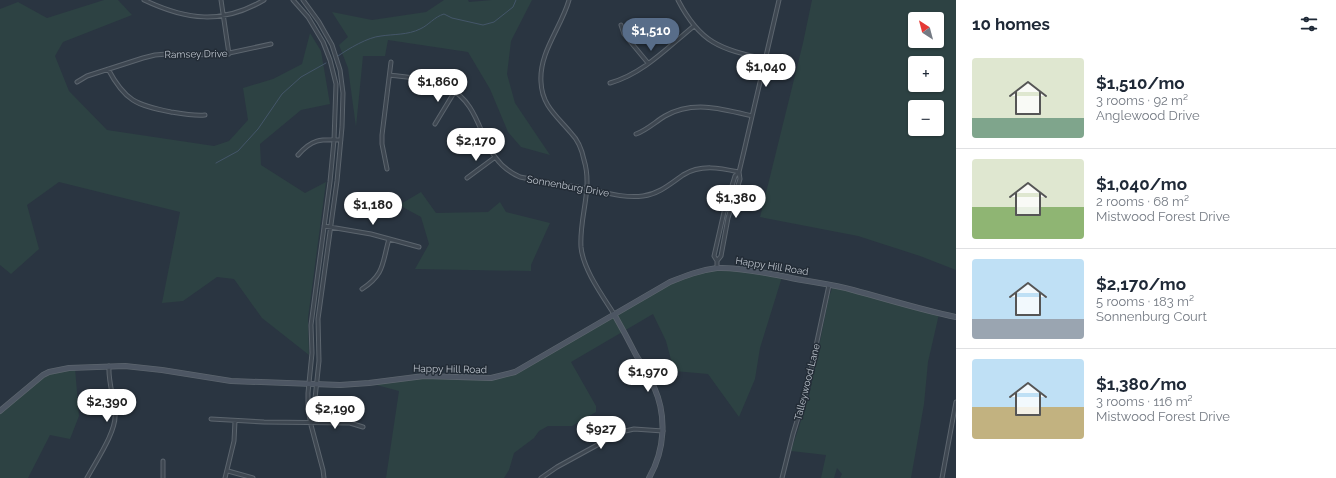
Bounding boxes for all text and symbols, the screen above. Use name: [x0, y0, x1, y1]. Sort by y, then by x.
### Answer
north arrow: [908, 12, 944, 48]
map controls: [908, 12, 944, 136]
icon: filters: [1298, 13, 1320, 35]
text: 10 homes: [972, 14, 1050, 34]
pin: $1,510: [618, 18, 684, 52]
text: $1,510: [631, 23, 671, 38]
street label: Ramsey Drive: [164, 48, 228, 60]
pin: $1,040: [733, 54, 799, 88]
button: +: [908, 56, 944, 92]
text: $1,040: [745, 59, 787, 74]
pin: $1,860: [405, 69, 471, 103]
text: $1,510/mo: [1096, 73, 1185, 93]
text: $1,860: [417, 74, 459, 89]
icon: home: [1004, 74, 1052, 122]
text: 3 rooms · 92 m²: [1096, 93, 1188, 108]
button: −: [908, 100, 944, 136]
text: Anglewood Drive: [1096, 108, 1200, 123]
pin: $2,170: [443, 128, 509, 162]
text: $2,170: [456, 133, 496, 148]
street label: Sonnenburg Drive: [526, 173, 610, 199]
text: $1,040/mo: [1096, 174, 1187, 194]
icon: home: [1004, 175, 1052, 223]
pin: $1,380: [703, 185, 769, 219]
text: $1,380: [716, 190, 756, 205]
pin: $1,180: [340, 192, 406, 226]
text: 2 rooms · 68 m²: [1096, 194, 1189, 209]
text: $1,180: [353, 197, 393, 212]
text: Mistwood Forest Drive: [1096, 209, 1230, 224]
street label: Happy Hill Road: [735, 255, 809, 277]
text: $2,170/mo: [1096, 274, 1186, 294]
icon: home: [1004, 275, 1052, 323]
text: 5 rooms · 183 m²: [1096, 294, 1194, 309]
text: Sonnenburg Court: [1096, 309, 1207, 324]
street label: Talleywood Lane: [792, 342, 822, 422]
pin: $1,970: [615, 359, 681, 393]
street label: Happy Hill Road: [413, 363, 487, 375]
text: $1,970: [628, 364, 668, 379]
text: $1,380/mo: [1096, 374, 1187, 394]
icon: home: [1004, 375, 1052, 423]
pin: $2,390: [74, 389, 140, 423]
text: $2,390: [86, 394, 128, 409]
text: 3 rooms · 116 m²: [1096, 394, 1193, 409]
pin: $2,190: [302, 396, 368, 430]
text: $2,190: [315, 401, 355, 416]
text: Mistwood Forest Drive: [1096, 409, 1230, 424]
pin: $927: [577, 416, 625, 450]
text: $927: [586, 421, 616, 436]

